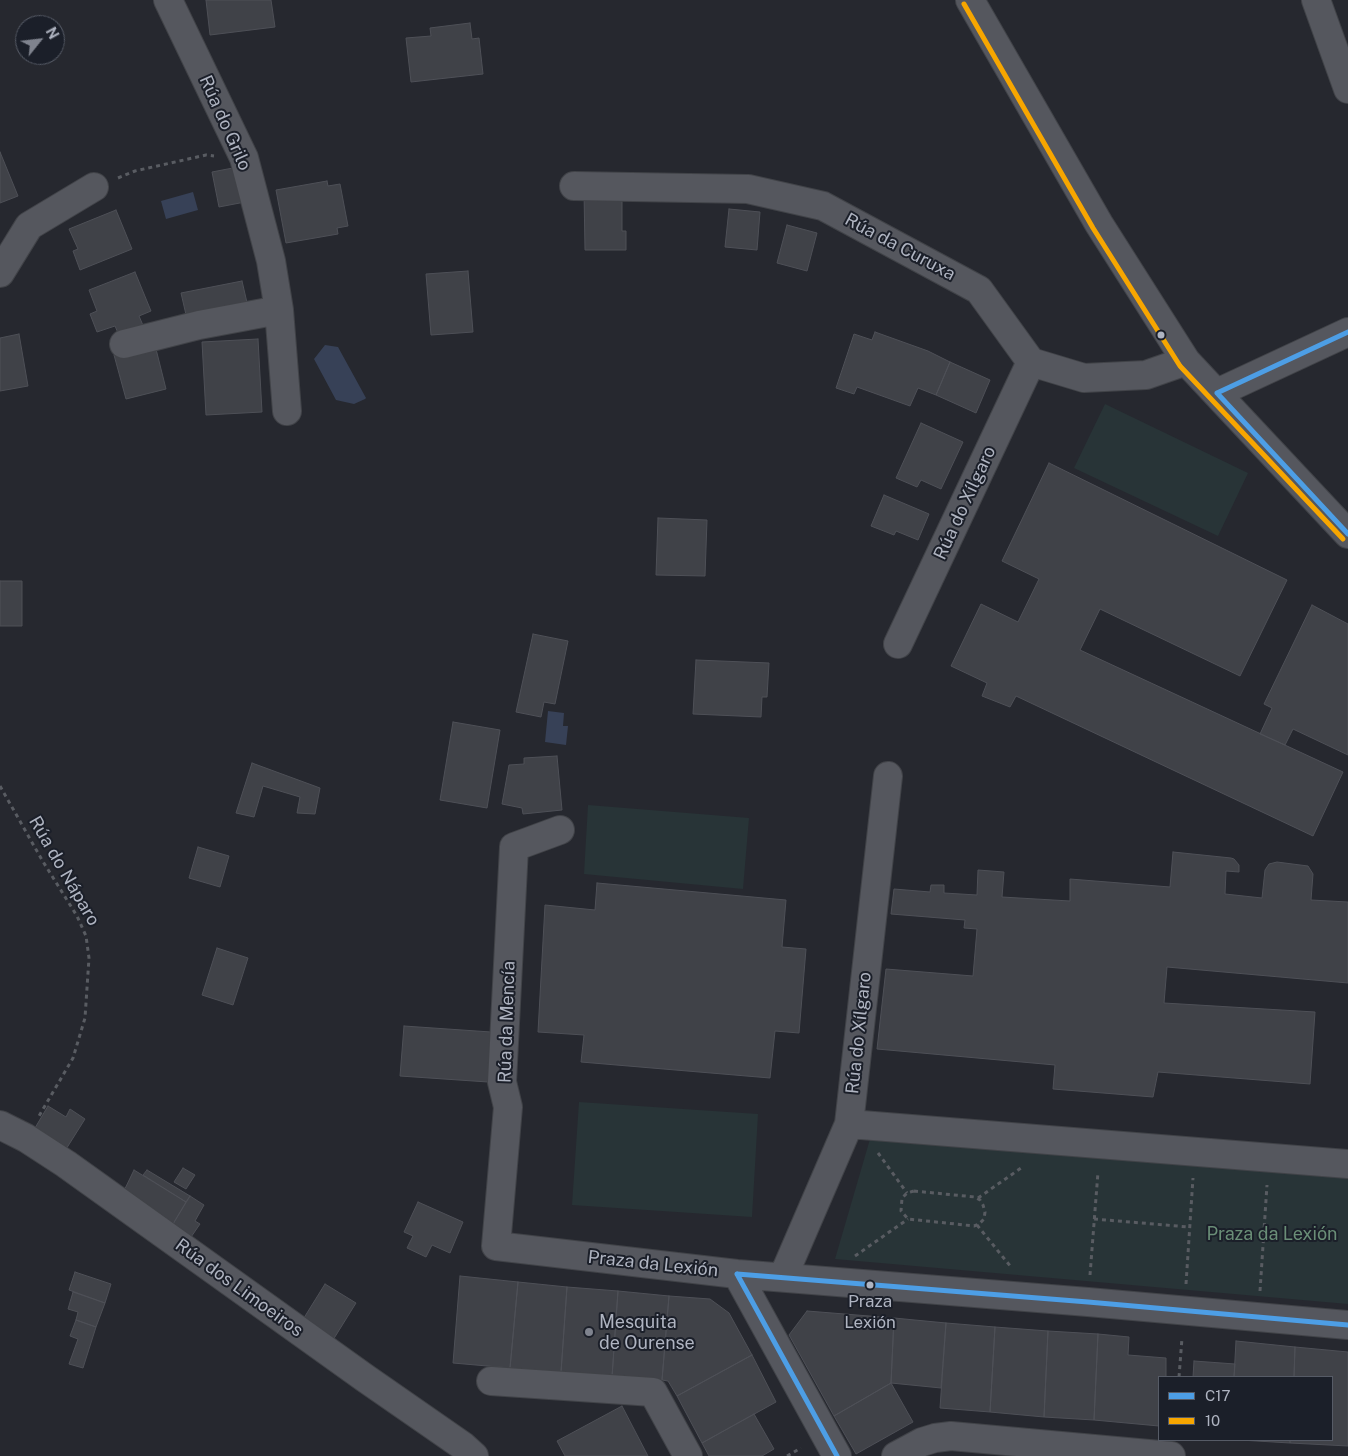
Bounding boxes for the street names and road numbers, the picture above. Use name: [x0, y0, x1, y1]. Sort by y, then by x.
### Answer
street label: Rúa do Grilo: [194, 72, 256, 174]
street label: Rúa da Curuxa: [841, 209, 959, 285]
street label: Rúa do Xílgaro: [929, 443, 1001, 563]
street label: Rúa do Náparo: [24, 812, 104, 930]
street label: Rúa da Mencía: [494, 961, 520, 1083]
street label: Rúa do Xílgaro: [842, 971, 876, 1095]
street label: Rúa dos Limoeiros: [171, 1234, 307, 1342]
street label: Praza da Lexión: [587, 1246, 719, 1282]

